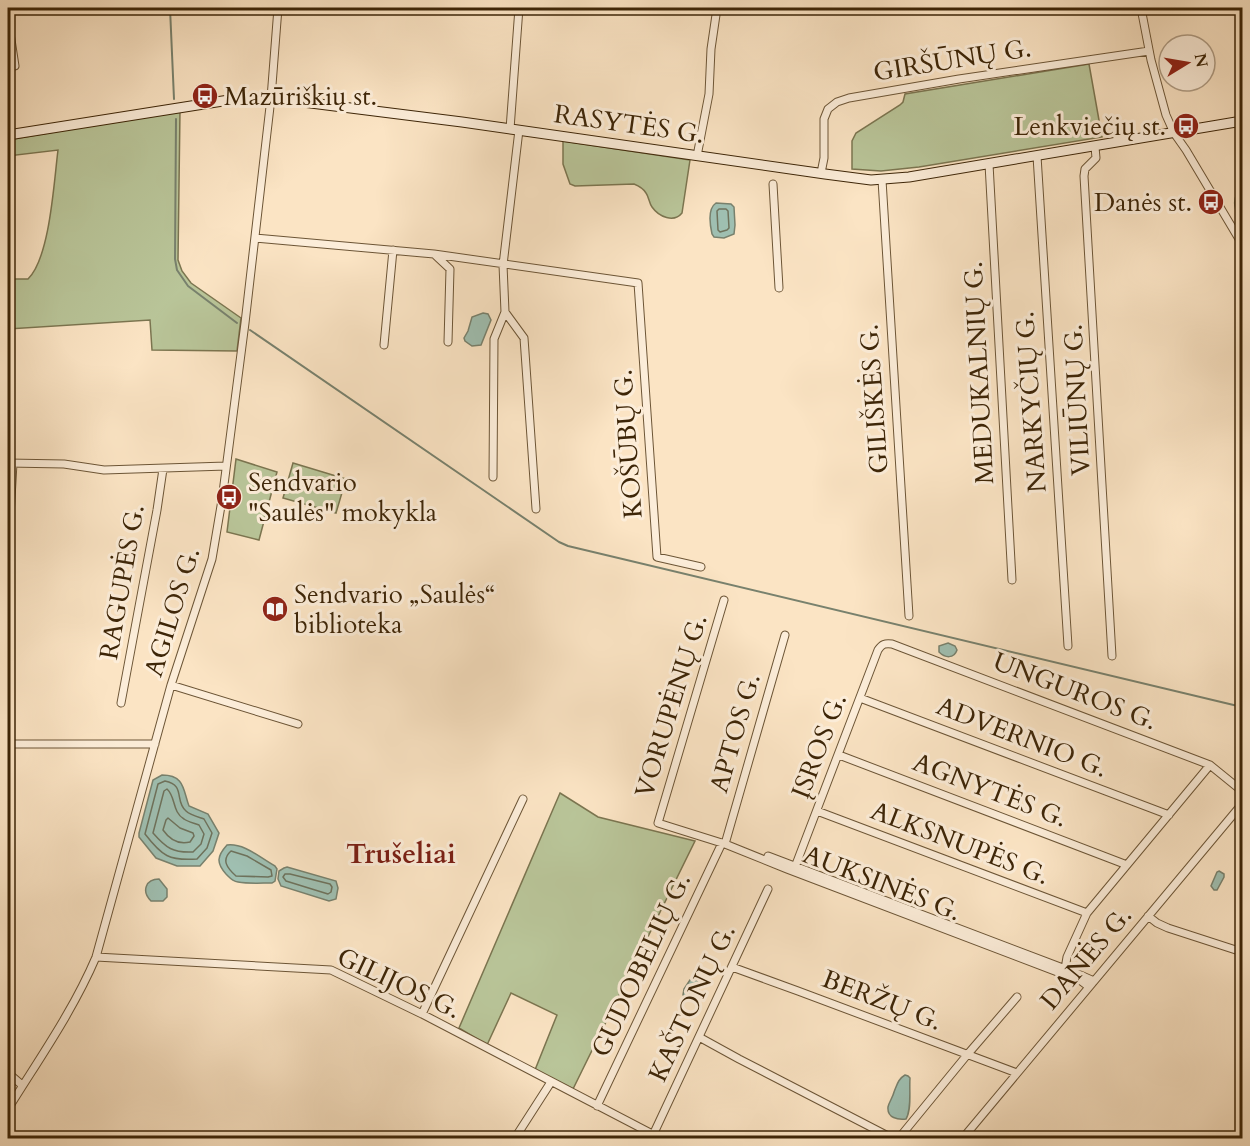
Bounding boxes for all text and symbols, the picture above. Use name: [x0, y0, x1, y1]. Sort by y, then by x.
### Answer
street label: GIRŠŪNŲ G.: [871, 30, 1033, 90]
north arrow: [1157, 33, 1217, 93]
text: N: [1189, 51, 1213, 69]
place label: Mazūriškių st.: [224, 79, 377, 114]
bus stop icon: Mazūriškių st.: [190, 81, 220, 111]
street label: RASYTĖS G.: [552, 96, 706, 152]
place label: Lenkviečių st.: [1014, 109, 1166, 144]
bus stop icon: Lenkviečių st.: [1171, 111, 1201, 141]
place label: Danės st.: [1094, 185, 1192, 220]
bus stop icon: Danės st.: [1196, 187, 1226, 217]
street label: MEDUKALNIŲ G.: [956, 261, 1002, 485]
street label: NARKYČIŲ G.: [1007, 310, 1055, 494]
street label: GILIŠKĖS G.: [851, 323, 897, 475]
street label: VILIŪNŲ G.: [1056, 323, 1098, 477]
street label: KOŠŪBŲ G.: [605, 368, 651, 520]
place label: Sendvario "Saulės" mokykla: [248, 465, 437, 530]
bus stop icon: Sendvario "Saulės" mokykla: [214, 482, 244, 512]
street label: RAGUPĖS G.: [91, 502, 153, 662]
street label: AGILOS G.: [136, 543, 208, 681]
place label: Sendvario „Saulės“ biblioteka: [294, 577, 495, 642]
library icon: Sendvario „Saulės“ biblioteka: [260, 594, 290, 624]
street label: VORUPĖNŲ G.: [627, 610, 715, 802]
street label: UNGUROS G.: [988, 644, 1162, 738]
street label: APTOS G.: [701, 669, 769, 797]
street label: ADVERNIO G.: [931, 688, 1113, 786]
street label: ĮSROS G.: [783, 689, 855, 803]
street label: AGNYTĖS G.: [908, 744, 1072, 836]
street label: ALKSNUPĖS G.: [866, 793, 1054, 893]
district label: Trušeliai: [346, 835, 456, 873]
street label: AUKSINĖS G.: [798, 837, 966, 929]
street label: GUDOBELIŲ G.: [583, 867, 699, 1063]
street label: DANĖS G.: [1032, 899, 1140, 1017]
street label: KAŠTONŲ G.: [640, 919, 744, 1087]
street label: GILIJOS G.: [332, 939, 466, 1027]
street label: BERŽŲ G.: [817, 961, 947, 1039]

